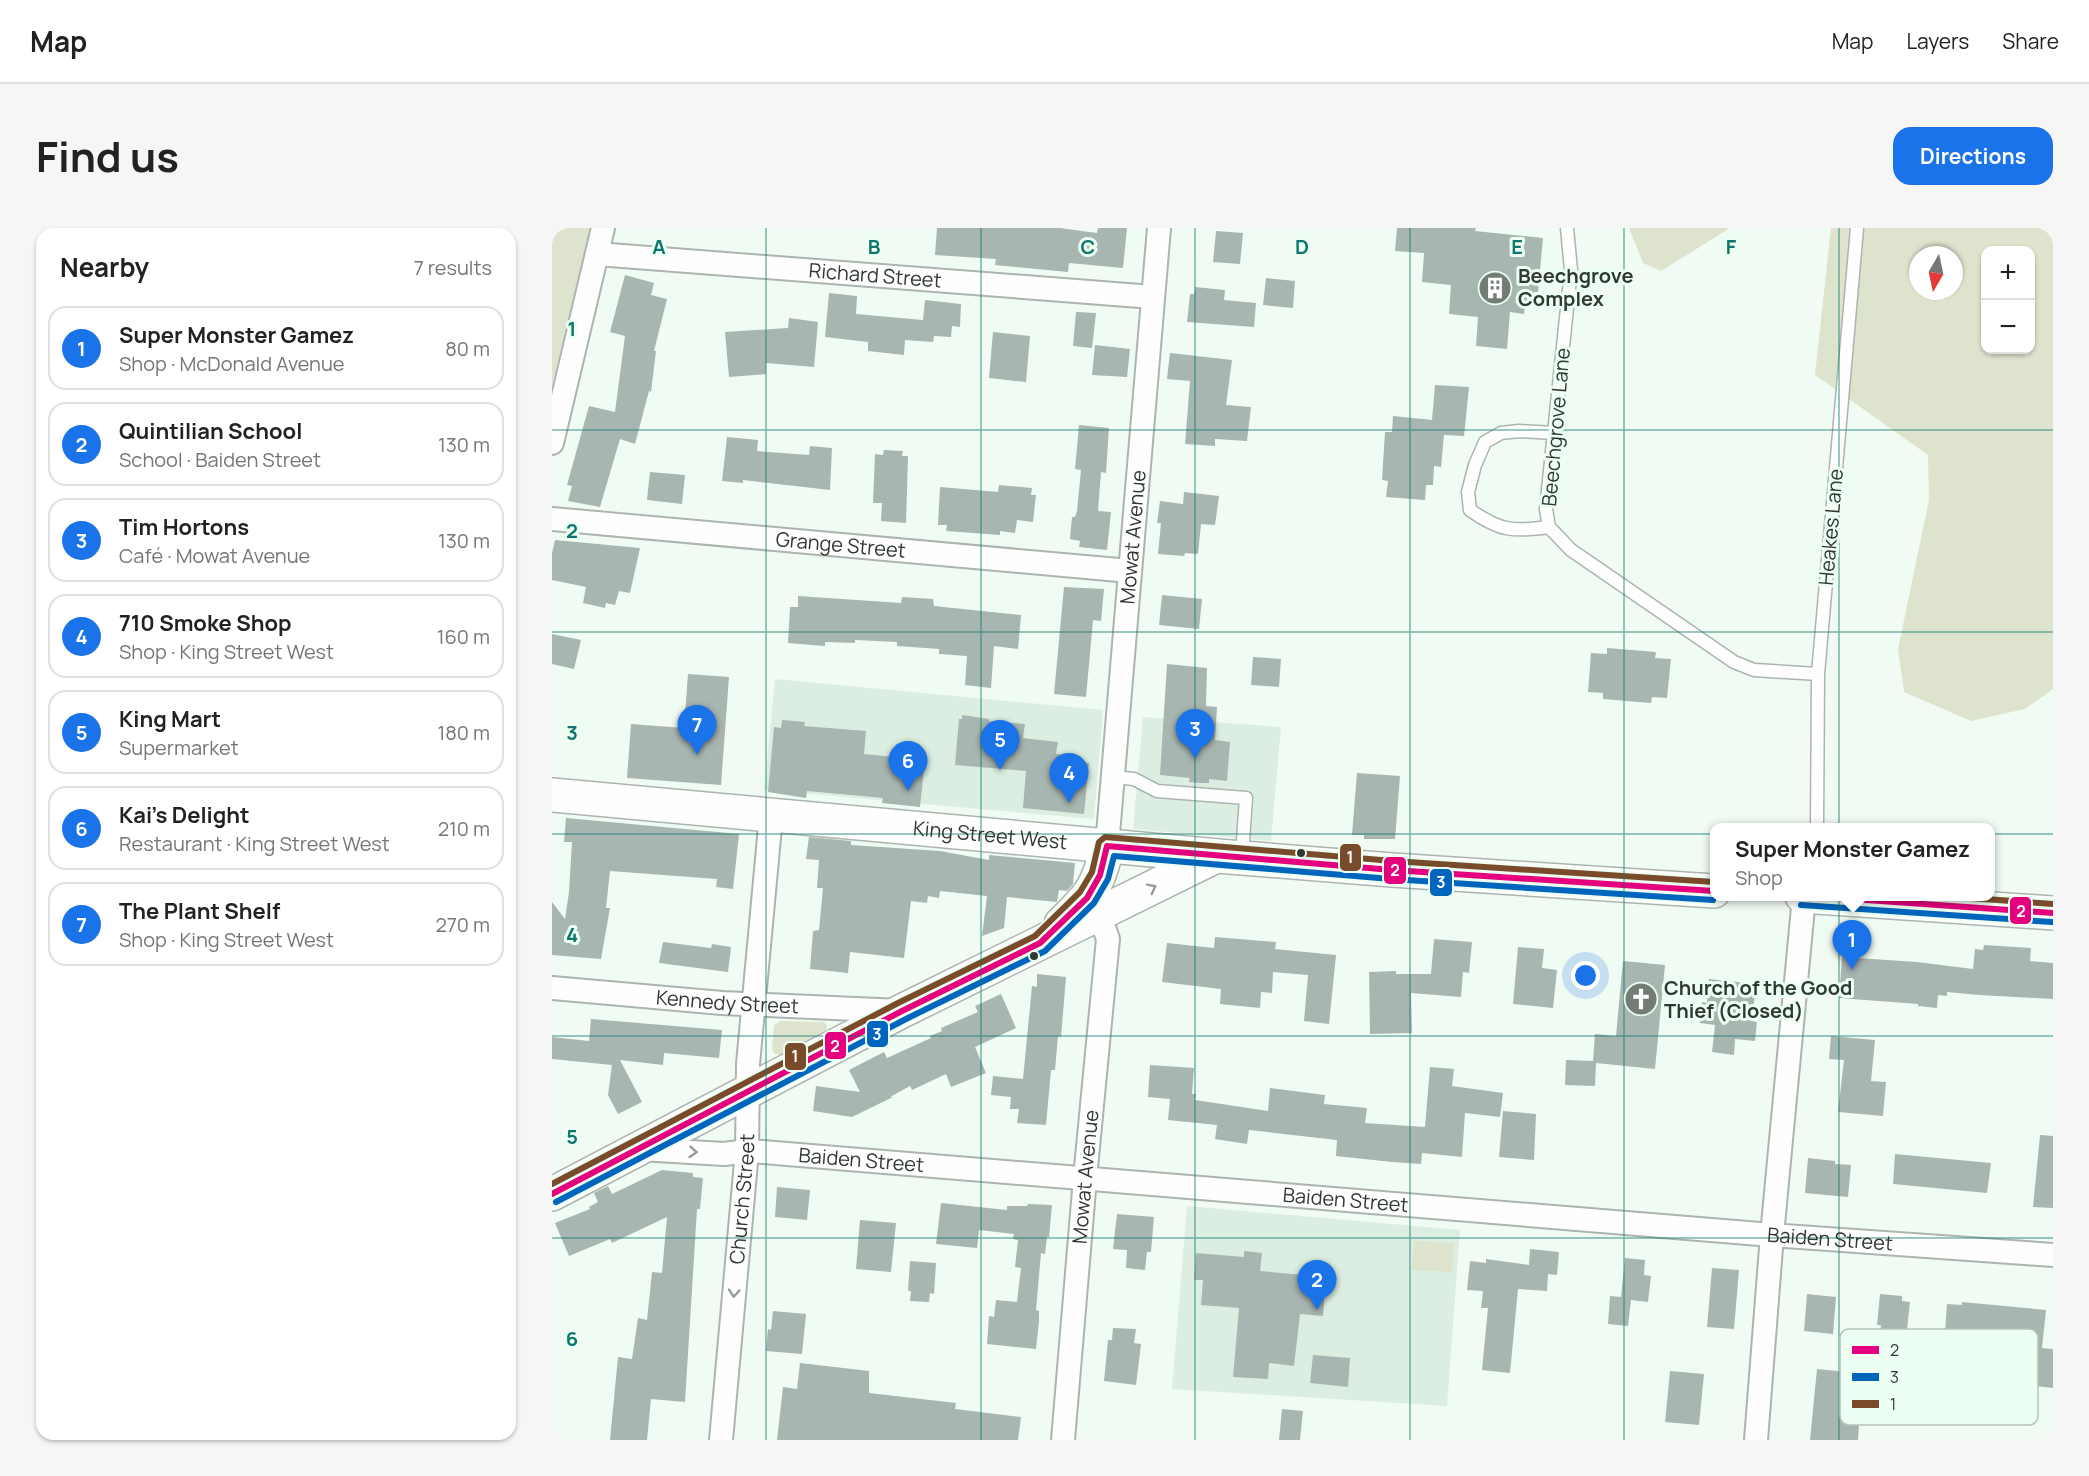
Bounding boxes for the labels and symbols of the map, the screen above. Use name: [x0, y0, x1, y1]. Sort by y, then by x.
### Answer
text: A: [652, 233, 666, 260]
text: B: [868, 233, 881, 260]
text: C: [1081, 233, 1095, 260]
text: D: [1295, 233, 1309, 260]
text: E: [1511, 233, 1523, 260]
text: F: [1726, 233, 1737, 260]
north arrow: [1909, 246, 1963, 300]
street label: Richard Street: [808, 256, 943, 294]
place label: Beechgrove Complex: [1518, 262, 1633, 312]
building icon: Beechgrove Complex: [1477, 270, 1513, 306]
text: 1: [568, 315, 576, 342]
street label: Beechgrove Lane: [1535, 347, 1576, 507]
street label: Heakes Lane: [1812, 467, 1849, 586]
street label: Mowat Avenue: [1113, 469, 1152, 605]
text: 2: [566, 517, 578, 544]
street label: Grange Street: [775, 525, 907, 564]
pin: 7: [678, 706, 716, 755]
pin: 3: [1176, 710, 1214, 759]
text: 3: [566, 719, 578, 746]
pin: 5: [980, 720, 1020, 770]
pin: 6: [888, 742, 928, 791]
pin: 4: [1050, 754, 1088, 803]
street label: King Street West: [912, 814, 1069, 855]
line badge: 1: [1339, 843, 1362, 872]
text: 1: [1346, 846, 1354, 868]
unlabelled marker: [1295, 847, 1307, 859]
line badge: 2: [1383, 856, 1407, 885]
text: 2: [1390, 859, 1400, 881]
line badge: 3: [1429, 868, 1453, 897]
text: 3: [1436, 871, 1446, 893]
one-way arrow: [1145, 884, 1156, 895]
line badge: 2: [2009, 896, 2032, 925]
text: 2: [2016, 900, 2026, 922]
pin: 1: [1832, 920, 1872, 970]
text: 4: [566, 921, 578, 948]
unlabelled marker: [1028, 950, 1040, 962]
your location: [1571, 961, 1600, 990]
place label: Church of the Good Thief (Closed): [1664, 974, 1852, 1024]
church icon: Church of the Good Thief (Closed): [1623, 981, 1659, 1017]
street label: Kennedy Street: [655, 983, 799, 1019]
line badge: 3: [866, 1020, 889, 1048]
text: 3: [872, 1023, 882, 1045]
line badge: 2: [824, 1031, 847, 1060]
text: 2: [830, 1035, 840, 1057]
line badge: 1: [784, 1042, 807, 1071]
text: 1: [791, 1045, 799, 1067]
street label: Mowat Avenue: [1066, 1109, 1104, 1245]
text: 5: [566, 1123, 578, 1150]
street label: Church Street: [723, 1134, 760, 1265]
street label: Baiden Street: [797, 1141, 925, 1178]
one-way arrow: [689, 1145, 698, 1158]
street label: Baiden Street: [1282, 1181, 1410, 1218]
street label: Baiden Street: [1766, 1221, 1894, 1257]
pin: 2: [1298, 1260, 1336, 1310]
one-way arrow: [728, 1288, 741, 1297]
text: 6: [566, 1325, 578, 1352]
legend: [1840, 1329, 2038, 1425]
text: 2: [1890, 1339, 1899, 1361]
text: 3: [1890, 1366, 1899, 1388]
text: 1: [1890, 1393, 1896, 1415]

